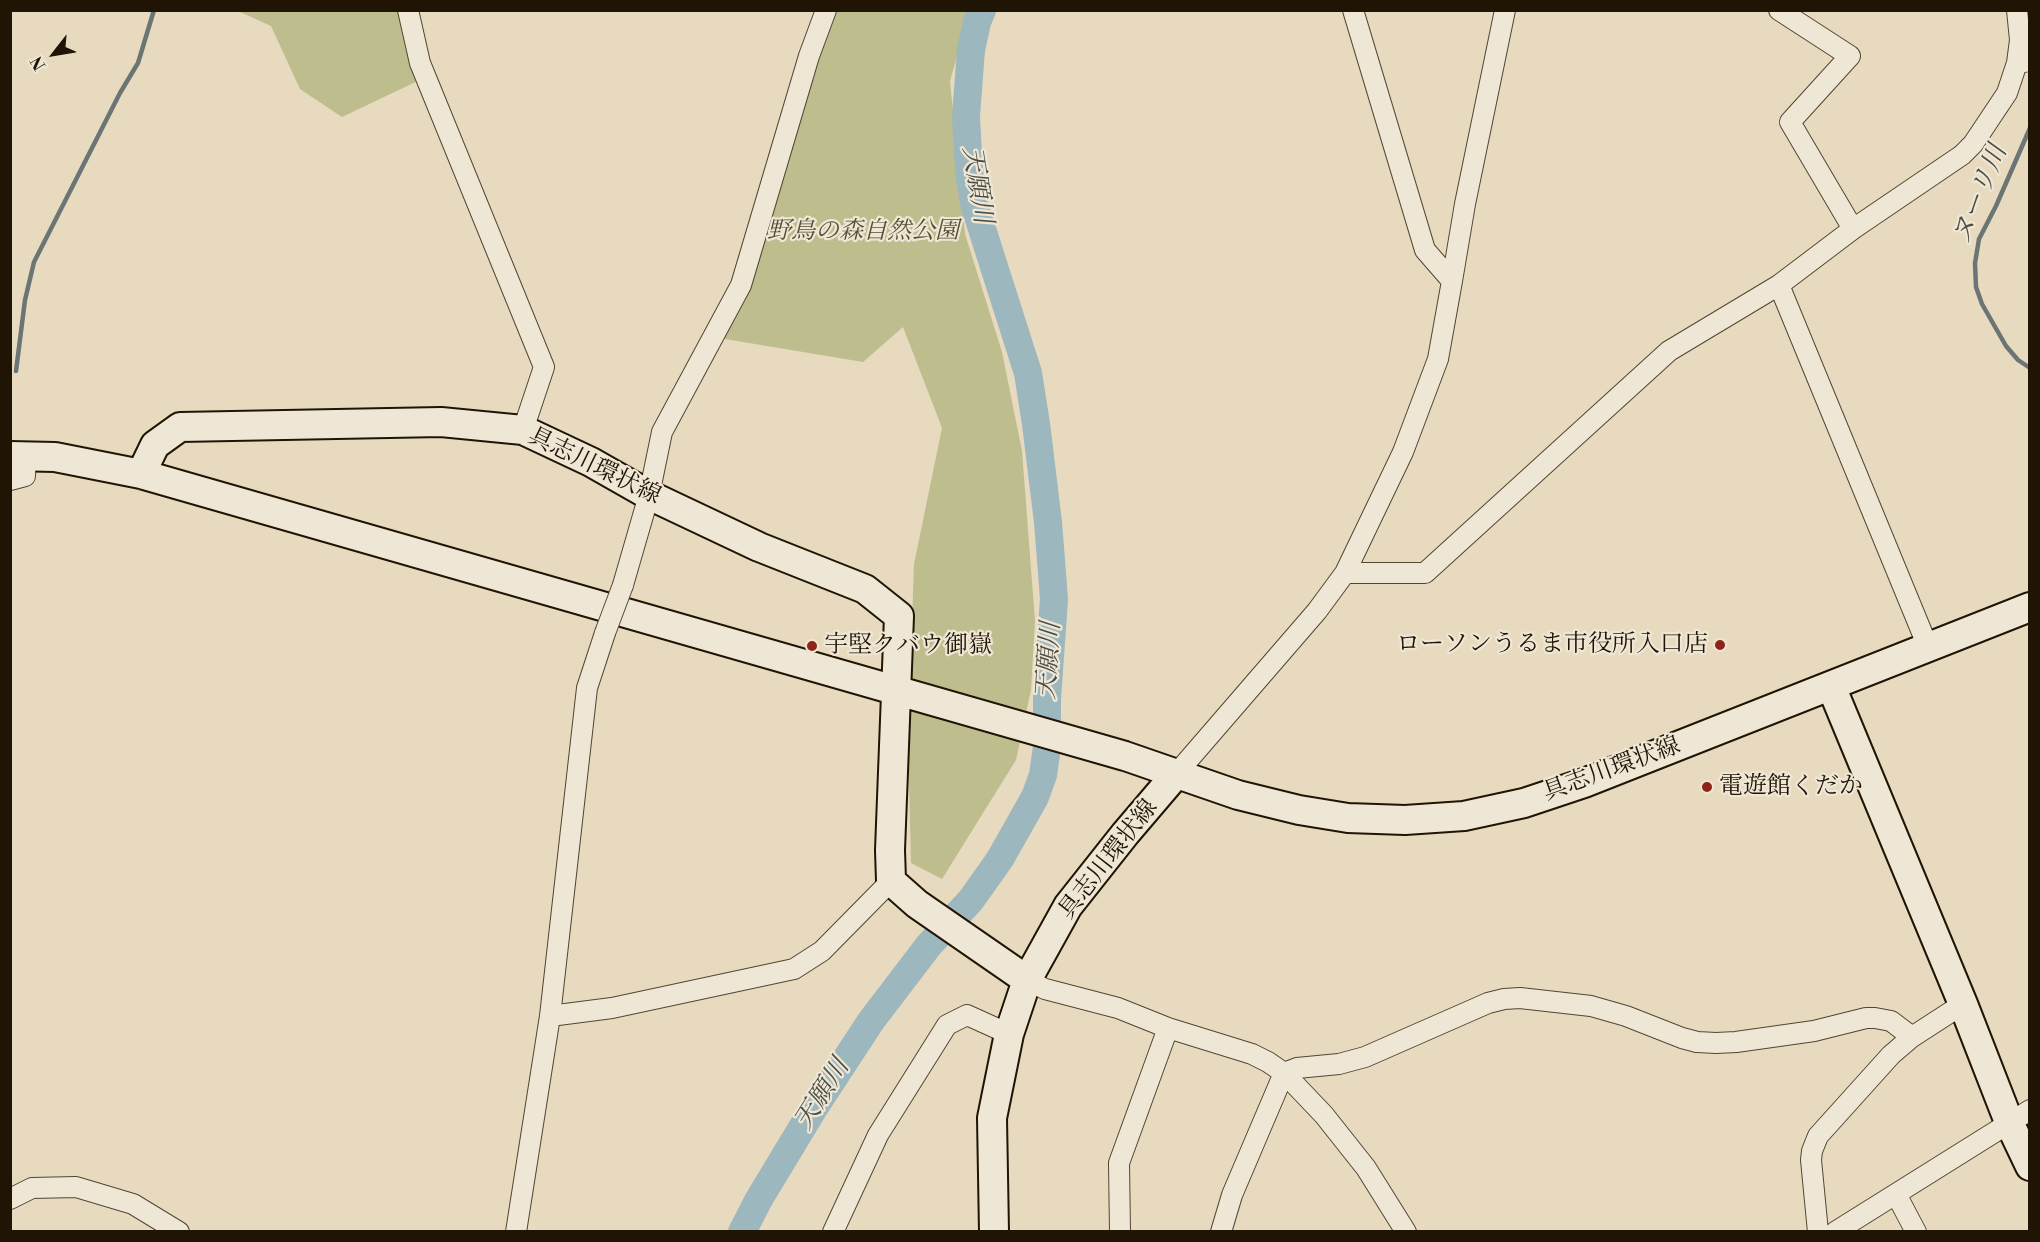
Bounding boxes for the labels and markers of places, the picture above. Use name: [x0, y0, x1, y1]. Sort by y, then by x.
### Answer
place label: ローソンうるま市役所入口店: [1396, 631, 1708, 659]
place label: 宇堅クバウ御嶽: [824, 632, 992, 660]
marker: ローソンうるま市役所入口店: [1713, 638, 1727, 652]
marker: 宇堅クバウ御嶽: [805, 639, 819, 653]
place label: 電遊館くだか: [1719, 773, 1863, 801]
marker: 電遊館くだか: [1700, 780, 1714, 794]

